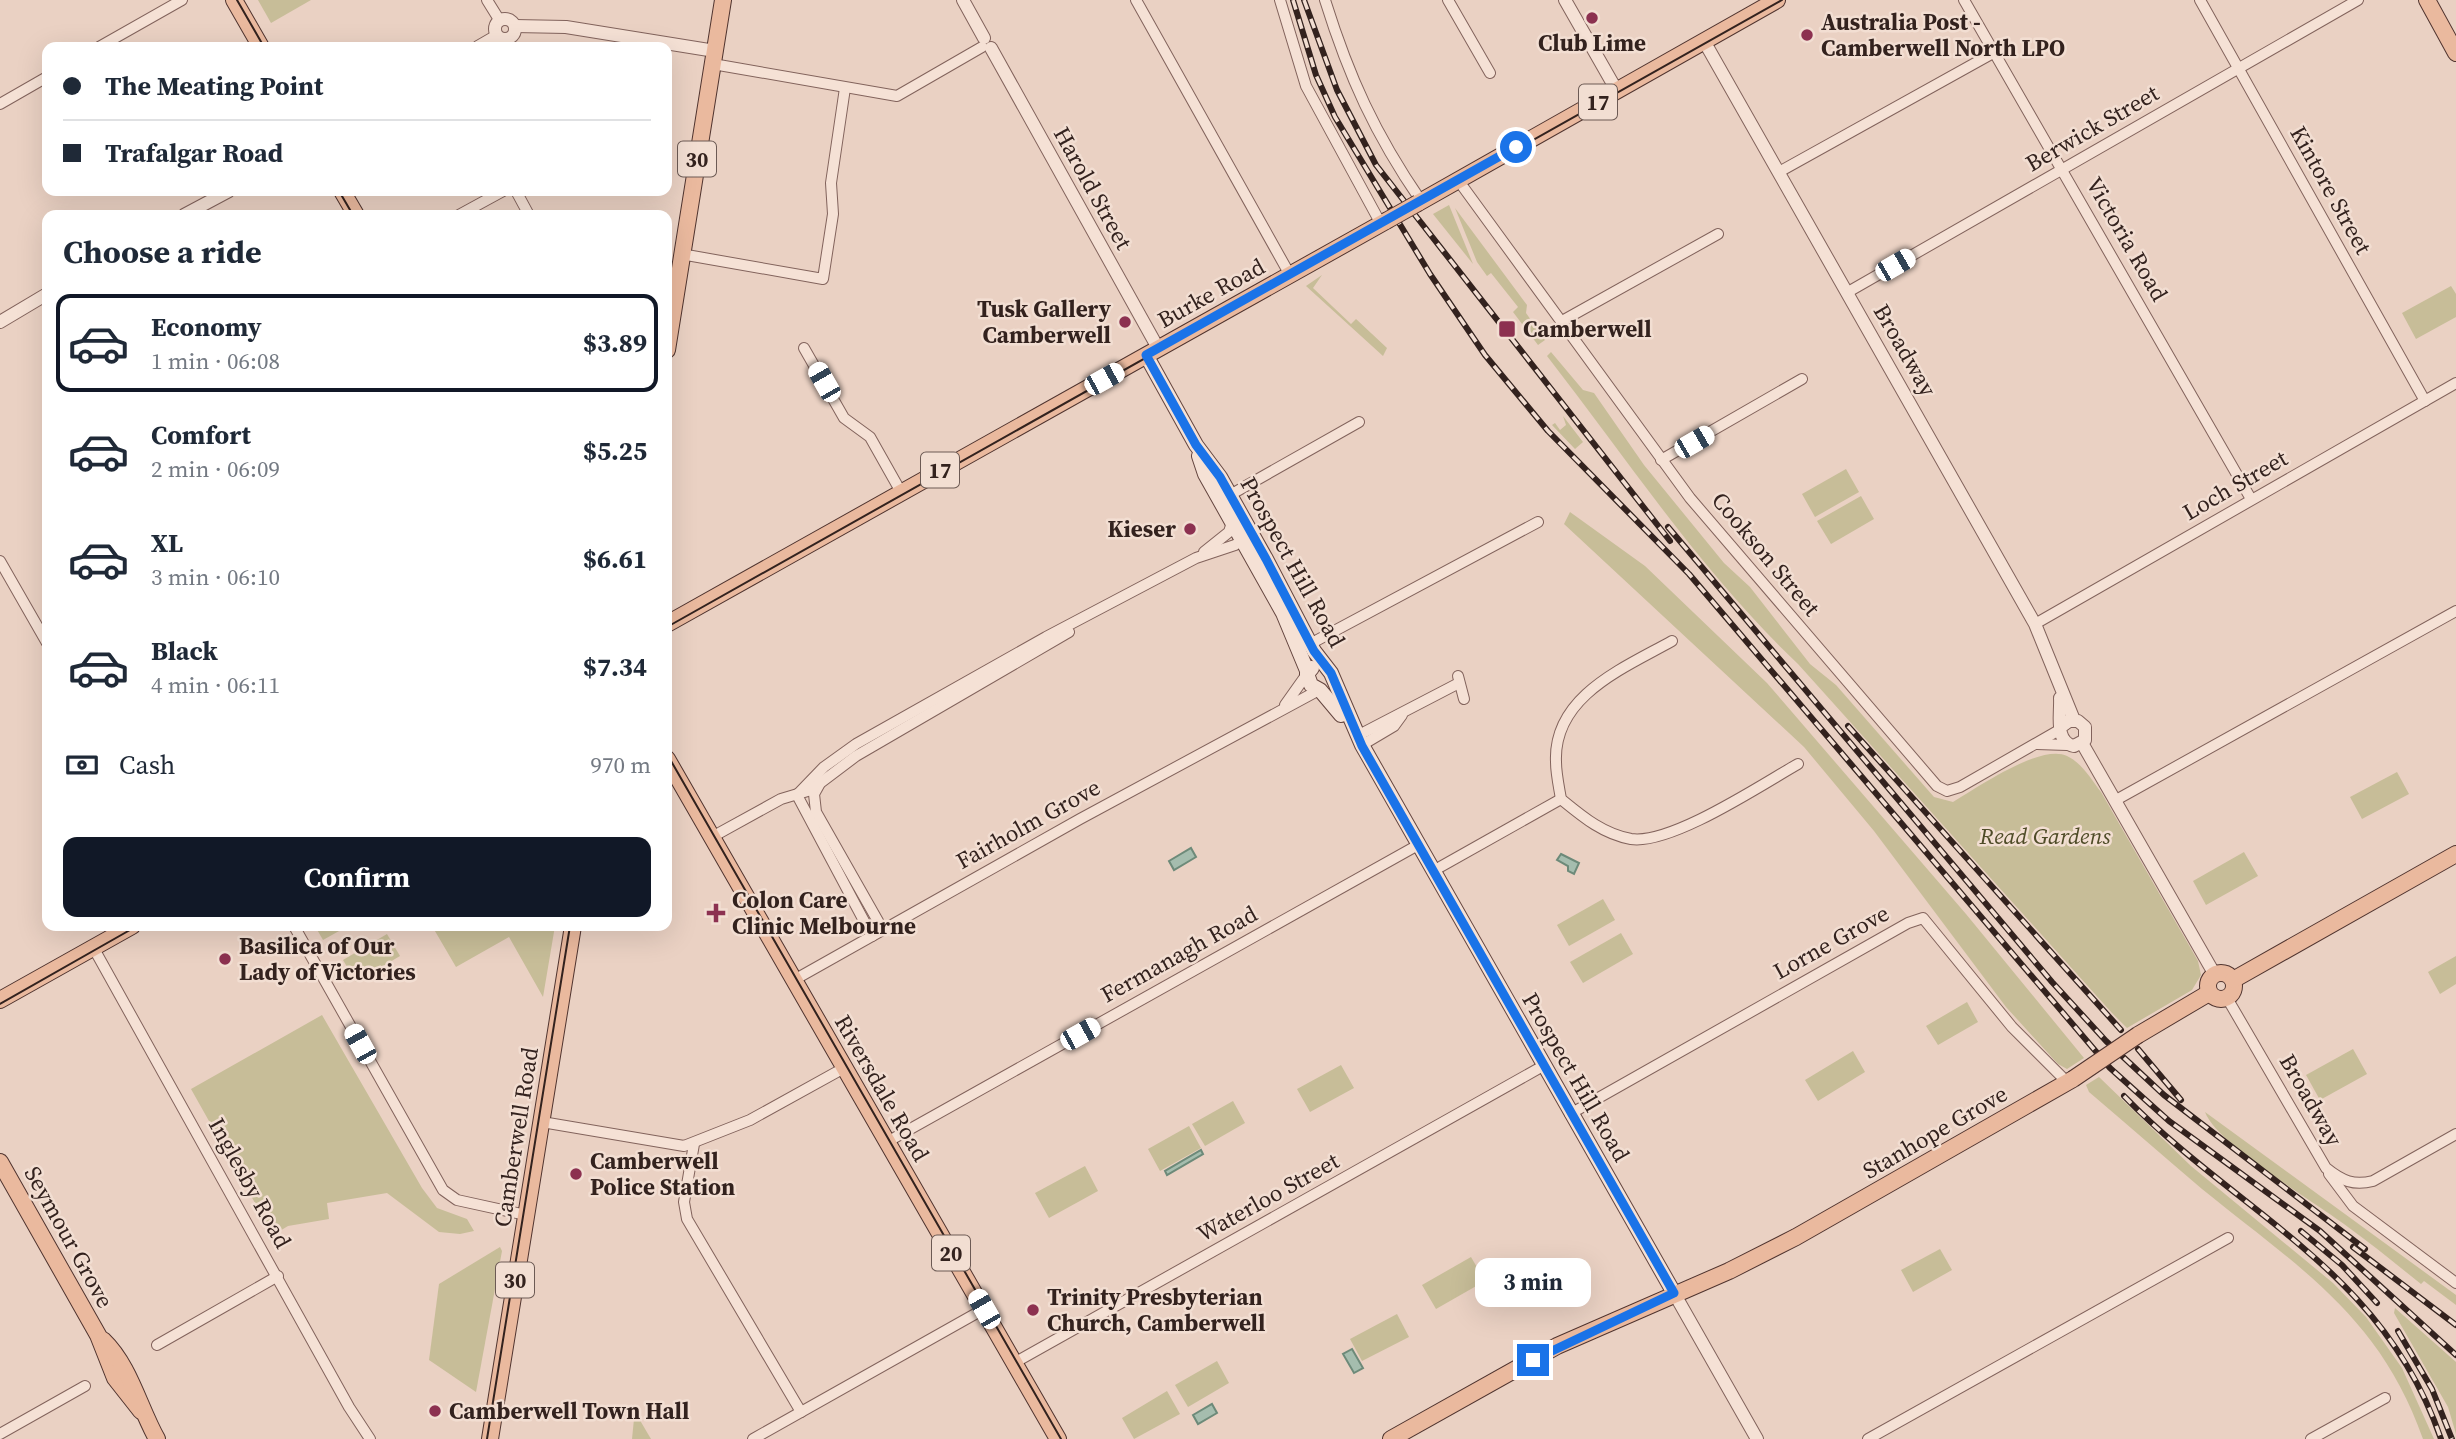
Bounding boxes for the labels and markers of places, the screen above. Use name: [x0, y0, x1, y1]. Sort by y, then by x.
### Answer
place label: Australia Post - Camberwell North LPO: [1821, 6, 2065, 64]
marker: Club Lime: [1584, 10, 1600, 26]
place label: Club Lime: [1538, 27, 1646, 59]
marker: Australia Post - Camberwell North LPO: [1799, 27, 1815, 43]
place label: Tusk Gallery Camberwell: [977, 293, 1112, 351]
place label: Camberwell: [1523, 313, 1652, 345]
marker: Tusk Gallery Camberwell: [1117, 314, 1133, 330]
marker: Camberwell: [1497, 319, 1517, 339]
place label: Kieser: [1108, 513, 1176, 545]
marker: Kieser: [1182, 521, 1198, 537]
place label: Colon Care Clinic Melbourne: [732, 884, 916, 942]
marker: Colon Care Clinic Melbourne: [706, 903, 726, 923]
place label: Basilica of Our Lady of Victories: [239, 930, 416, 988]
marker: Basilica of Our Lady of Victories: [217, 951, 233, 967]
place label: Camberwell Police Station: [590, 1145, 735, 1203]
marker: Camberwell Police Station: [568, 1166, 584, 1182]
place label: Trinity Presbyterian Church, Camberwell: [1047, 1281, 1265, 1339]
marker: Trinity Presbyterian Church, Camberwell: [1025, 1302, 1041, 1318]
place label: Camberwell Town Hall: [449, 1395, 689, 1427]
marker: Camberwell Town Hall: [427, 1403, 443, 1419]

